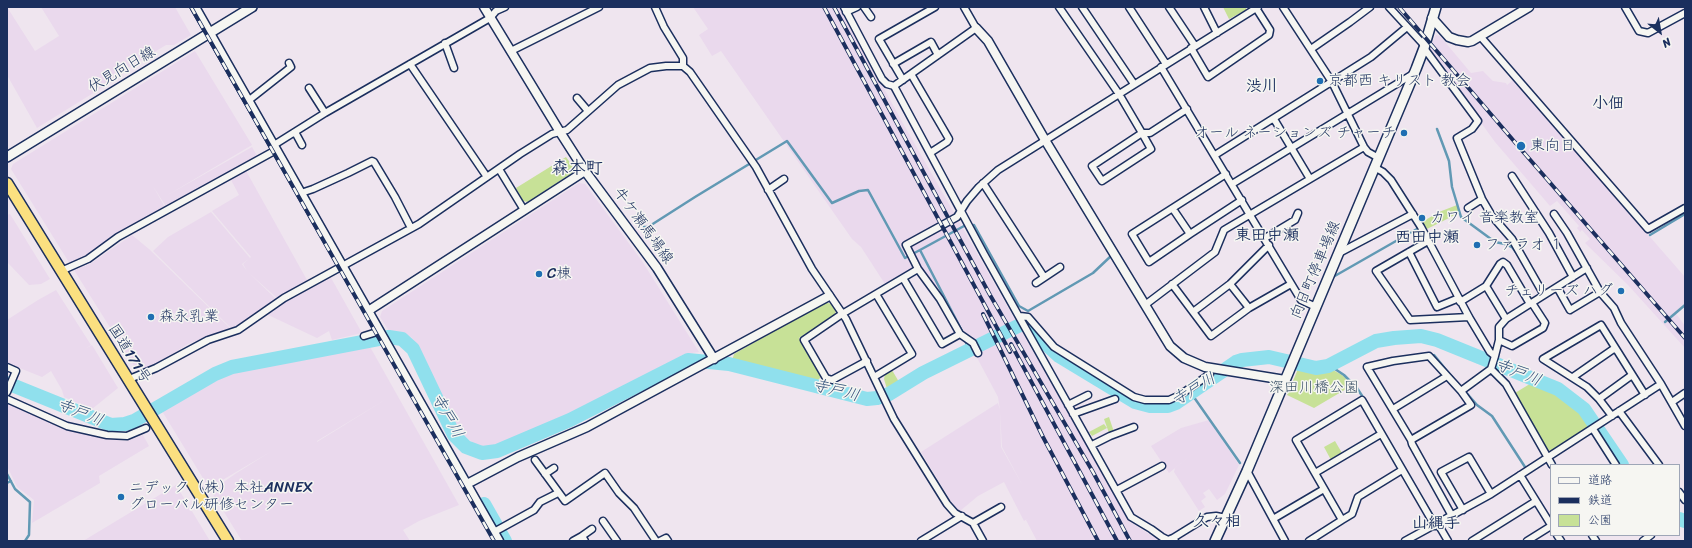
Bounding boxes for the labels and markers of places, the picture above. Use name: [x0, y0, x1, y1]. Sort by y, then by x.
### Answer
place label: 京都西 キリスト 教会: [1328, 72, 1471, 90]
marker: 京都西 キリスト 教会: [1315, 76, 1325, 86]
place label: オール ネーションズ チャーチ: [1194, 124, 1396, 142]
marker: オール ネーションズ チャーチ: [1399, 128, 1409, 138]
place label: 東向日: [1530, 137, 1575, 155]
marker: 東向日: [1515, 140, 1527, 152]
place label: カワイ 音楽教室: [1430, 209, 1539, 227]
marker: カワイ 音楽教室: [1417, 213, 1427, 223]
place label: ファラオ １: [1485, 236, 1564, 254]
marker: ファラオ １: [1472, 240, 1482, 250]
place label: C棟: [547, 265, 571, 283]
marker: C棟: [534, 269, 544, 279]
place label: チェリーズ ハグ: [1504, 282, 1613, 300]
marker: チェリーズ ハグ: [1616, 286, 1626, 296]
place label: 森永乳業: [159, 308, 219, 326]
marker: 森永乳業: [146, 312, 156, 322]
place label: ニデック（株）本社ANNEX グローバル研修センター: [129, 479, 313, 514]
marker: ニデック（株）本社ANNEX グローバル研修センター: [116, 492, 126, 502]

